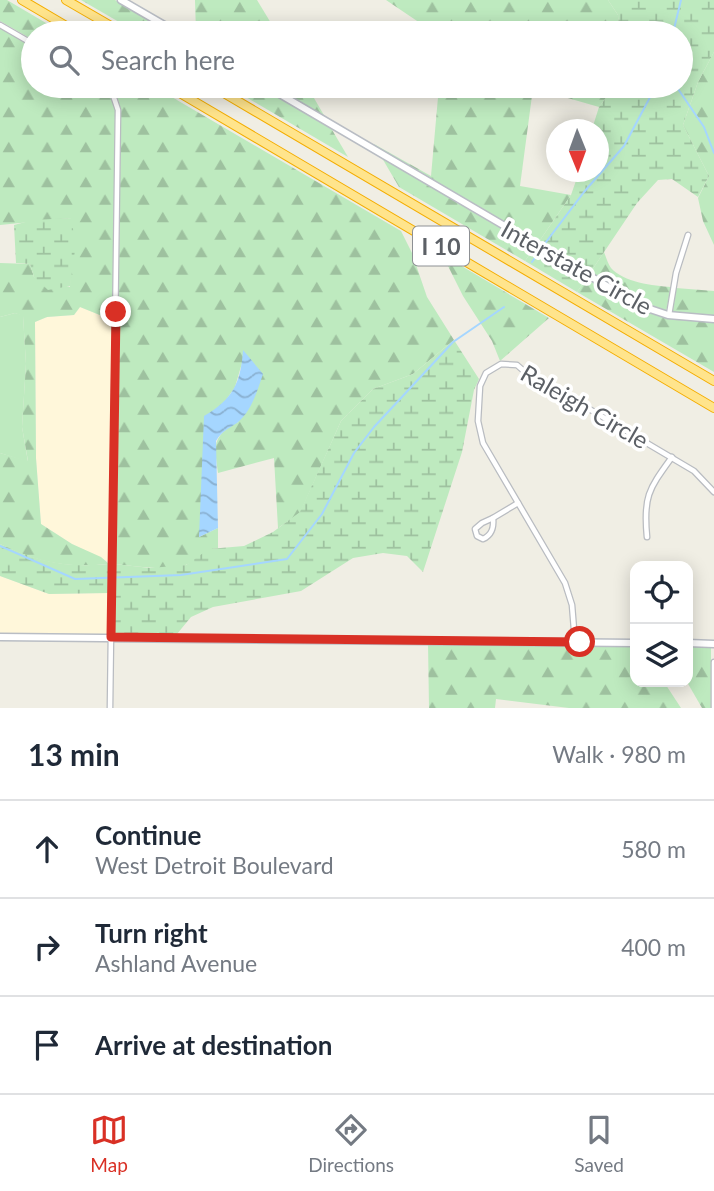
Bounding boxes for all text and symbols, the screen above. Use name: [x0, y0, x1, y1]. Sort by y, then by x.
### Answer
search box: [21, 21, 693, 98]
icon: search: [45, 41, 83, 79]
text: Search here: [101, 44, 235, 76]
north arrow: [546, 119, 609, 182]
street label: Interstate Circle: [497, 214, 657, 320]
road number: I 10: [413, 227, 469, 266]
route end: [100, 296, 131, 327]
street label: Raleigh Circle: [516, 358, 654, 454]
map controls: [630, 561, 693, 687]
button: locate: [630, 561, 693, 624]
button: layers: [630, 624, 693, 687]
route start: [564, 626, 595, 657]
text: 13 min: [28, 736, 120, 772]
text: Walk · 980 m: [552, 740, 686, 768]
text: Continue: [95, 819, 201, 851]
icon: ahead: [28, 830, 66, 868]
text: 580 m: [621, 835, 686, 863]
text: West Detroit Boulevard: [95, 851, 334, 879]
text: Turn right: [95, 917, 208, 949]
icon: right: [28, 928, 66, 966]
text: 400 m: [621, 933, 686, 961]
text: Ashland Avenue: [95, 949, 257, 977]
icon: arrive: [28, 1026, 66, 1064]
text: Arrive at destination: [95, 1029, 332, 1061]
tab: Map: [90, 1111, 128, 1176]
tab: Directions: [308, 1111, 394, 1176]
tab: Saved: [574, 1111, 624, 1176]

